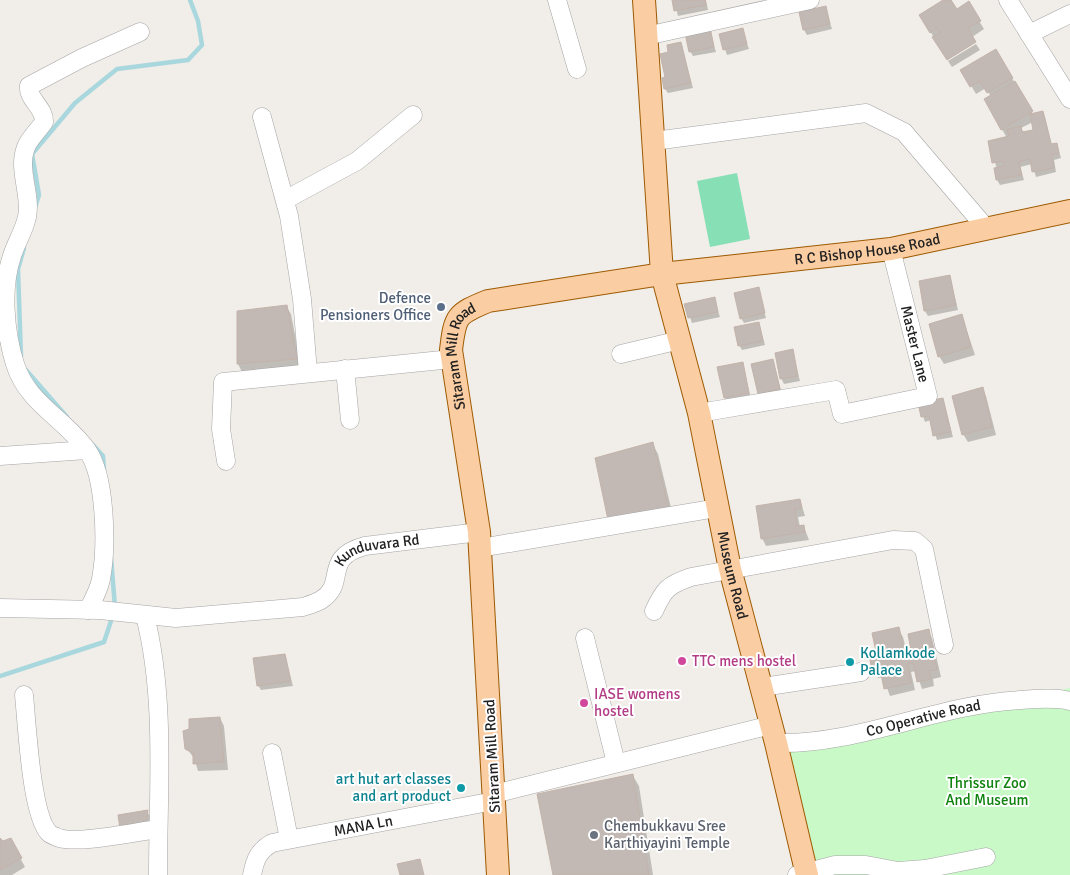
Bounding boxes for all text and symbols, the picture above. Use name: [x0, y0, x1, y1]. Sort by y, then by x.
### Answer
street label: R C Bishop House Road: [793, 230, 942, 268]
place label: Defence Pensioners Office: [320, 289, 431, 324]
street label: Sitaram Mill Road: [441, 299, 479, 411]
marker: Defence Pensioners Office: [435, 301, 447, 313]
street label: Master Lane: [897, 304, 933, 384]
street label: Museum Road: [714, 529, 752, 621]
street label: Kunduvara Rd: [330, 530, 420, 570]
place label: Kollamkode Palace: [860, 644, 935, 679]
place label: TTC mens hostel: [692, 652, 796, 670]
marker: TTC mens hostel: [676, 655, 688, 667]
marker: Kollamkode Palace: [844, 656, 856, 668]
place label: IASE womens hostel: [594, 685, 681, 720]
street label: Co Operative Road: [864, 696, 982, 740]
marker: IASE womens hostel: [578, 697, 590, 709]
street label: Sitaram Mill Road: [480, 699, 504, 813]
place label: art hut art classes and art product: [336, 770, 451, 805]
park label: Thrissur Zoo And Museum: [945, 774, 1029, 809]
marker: art hut art classes and art product: [455, 782, 467, 794]
street label: MANA Ln: [332, 811, 394, 840]
place label: Chembukkavu Sree Karthiyayini Temple: [604, 817, 730, 852]
marker: Chembukkavu Sree Karthiyayini Temple: [588, 829, 600, 841]

